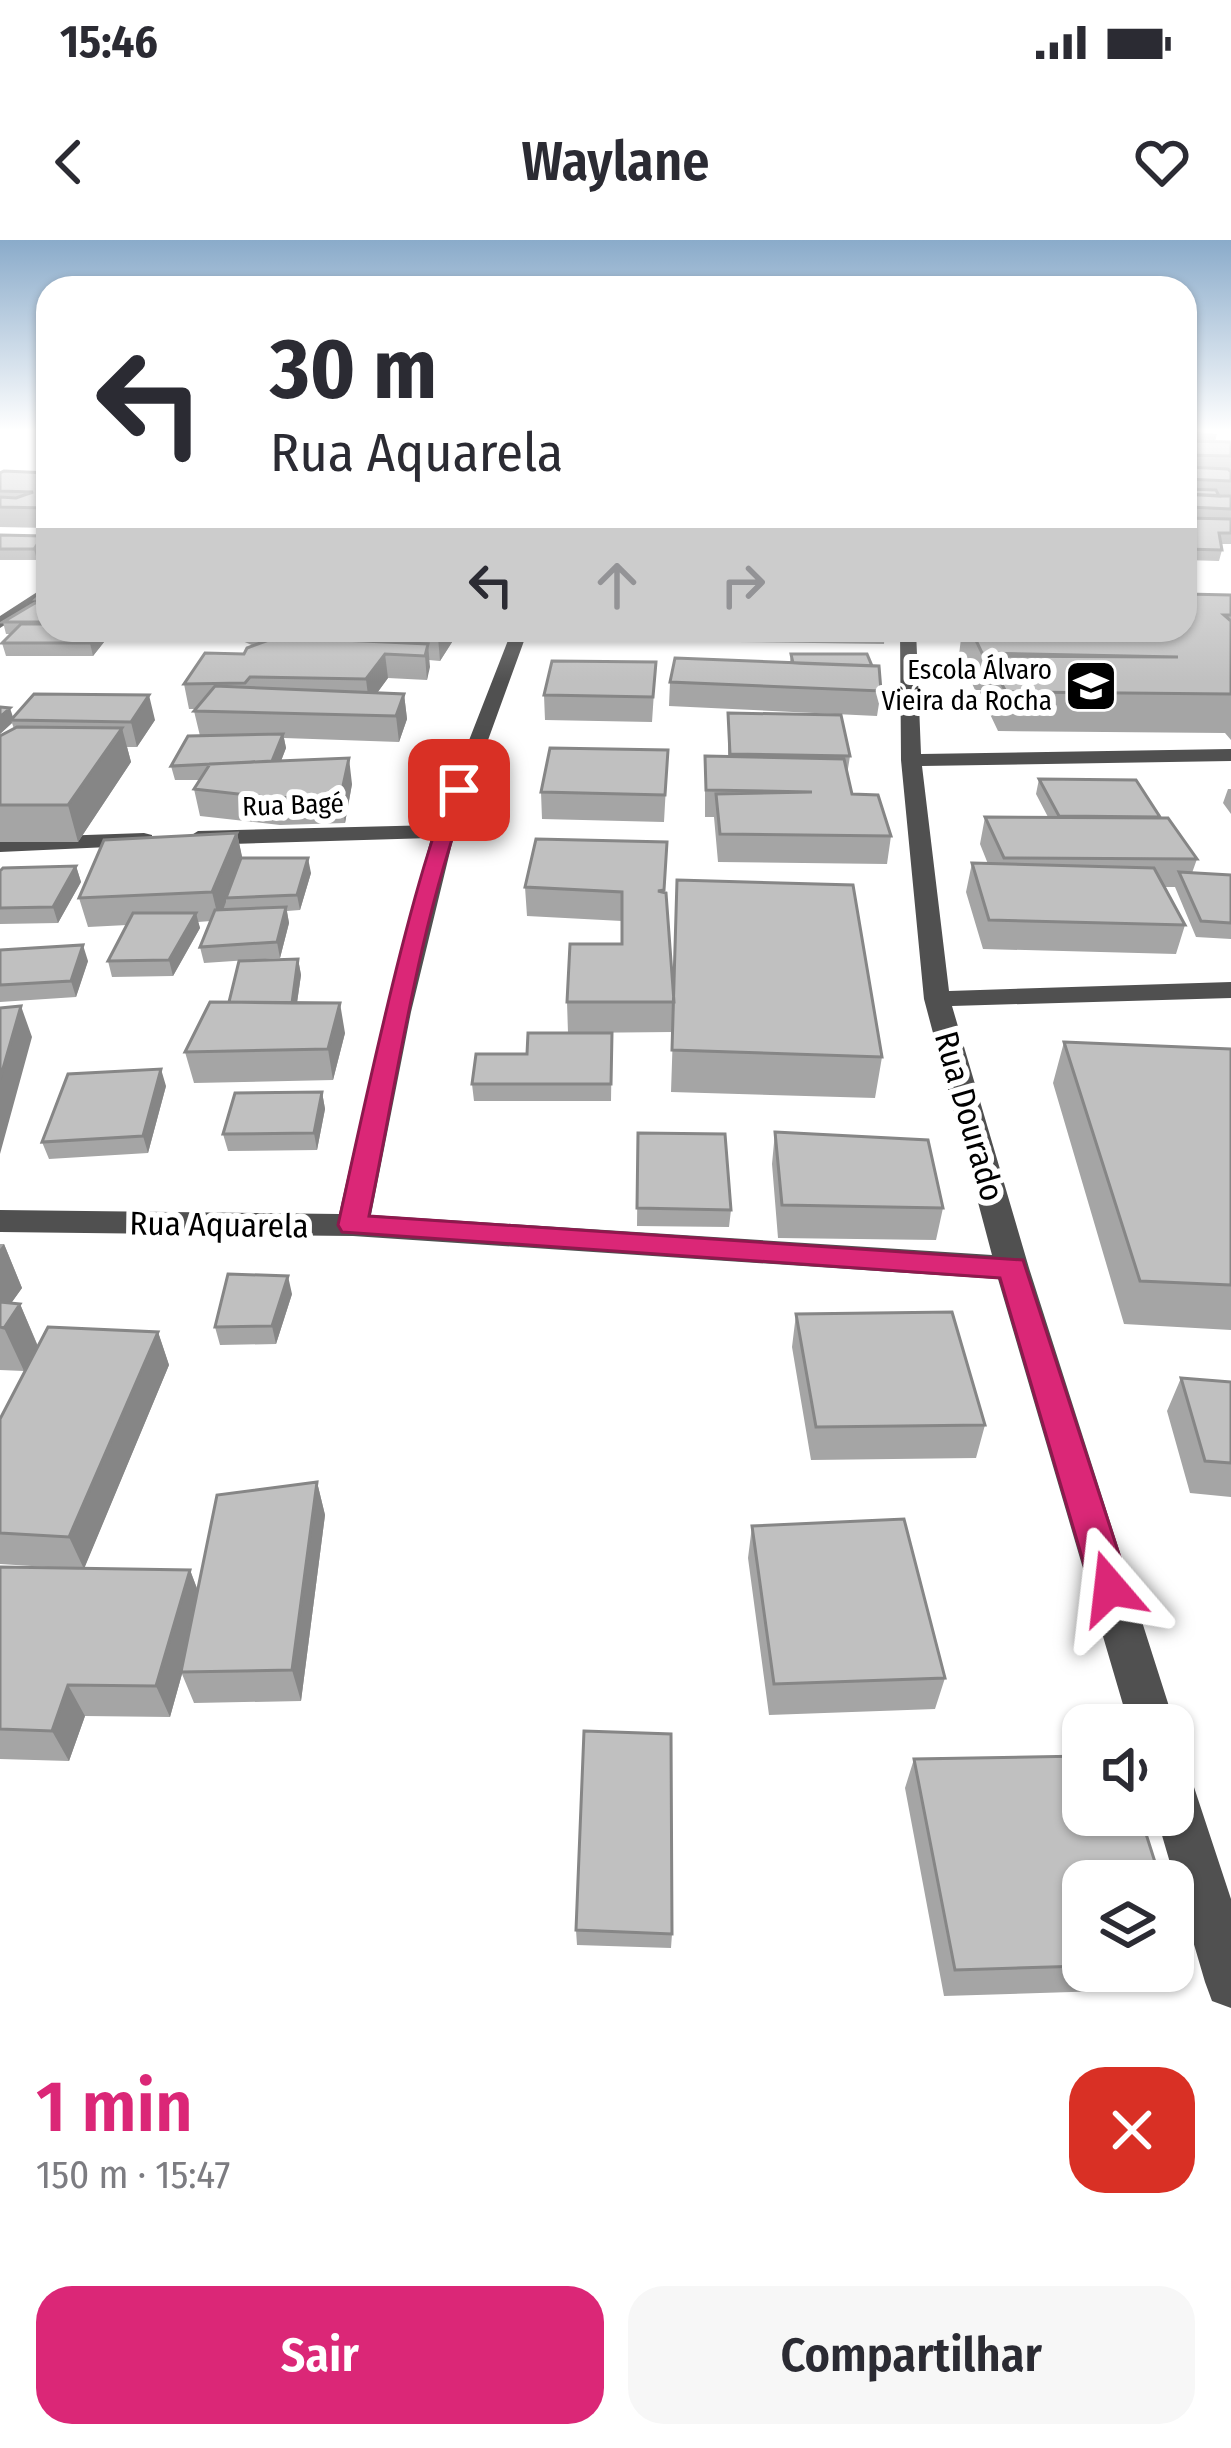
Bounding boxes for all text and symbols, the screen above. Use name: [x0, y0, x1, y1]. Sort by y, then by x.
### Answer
text: 15:46: [60, 15, 158, 69]
icon: back: [36, 129, 102, 195]
icon: heart: [1129, 129, 1195, 195]
text: Waylane: [522, 130, 709, 194]
text: 30 m: [270, 319, 437, 420]
icon: left: [72, 324, 228, 480]
text: Rua Aquarela: [270, 421, 563, 485]
icon: left: [458, 552, 524, 618]
icon: ahead: [584, 552, 650, 618]
icon: right: [710, 552, 776, 618]
place label: Escola Álvaro Vieira da Rocha: [882, 653, 1052, 717]
school or university icon: Escola Álvaro Vieira da Rocha: [1063, 658, 1119, 714]
pin: [408, 739, 510, 841]
icon: arrive: [426, 757, 492, 823]
street label: Rua Bagé: [242, 787, 344, 823]
street label: Rua Dourado: [926, 1027, 1012, 1206]
street label: Rua Aquarela: [129, 1203, 309, 1247]
position arrow: [1047, 1525, 1173, 1651]
map controls: [1062, 1704, 1194, 1992]
button: sound: [1062, 1704, 1194, 1836]
button: layers: [1062, 1860, 1194, 1992]
text: 1 min: [36, 2064, 193, 2150]
button: close: [1069, 2067, 1195, 2193]
text: 150 m · 15:47: [36, 2152, 230, 2198]
button: Sair: [36, 2286, 604, 2424]
button: Compartilhar: [628, 2286, 1195, 2424]

